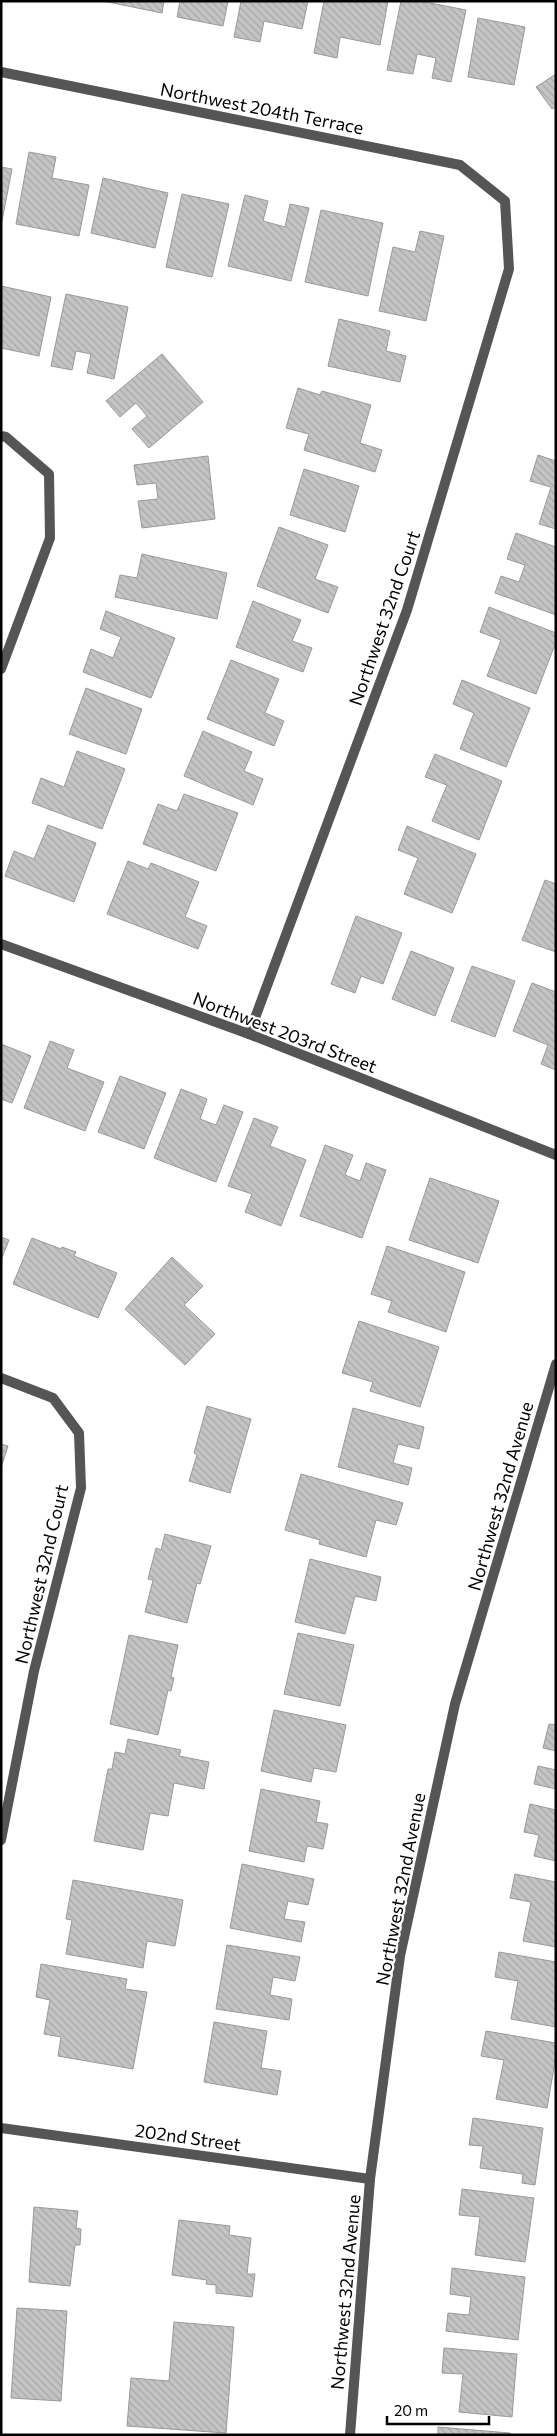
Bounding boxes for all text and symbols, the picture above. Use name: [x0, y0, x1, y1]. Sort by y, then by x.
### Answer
street label: Northwest 204th Terrace: [158, 77, 366, 139]
street label: Northwest 32nd Court: [344, 528, 424, 708]
street label: Northwest 203rd Street: [190, 987, 380, 1077]
street label: Northwest 32nd Avenue: [462, 1399, 538, 1593]
street label: Northwest 32nd Court: [10, 1482, 72, 1666]
street label: Northwest 32nd Avenue: [371, 1791, 429, 1987]
street label: 202nd Street: [134, 2119, 242, 2155]
street label: Northwest 32nd Avenue: [326, 2193, 364, 2391]
scale bar: [387, 2394, 490, 2426]
text: 20 m: [394, 2401, 428, 2419]

